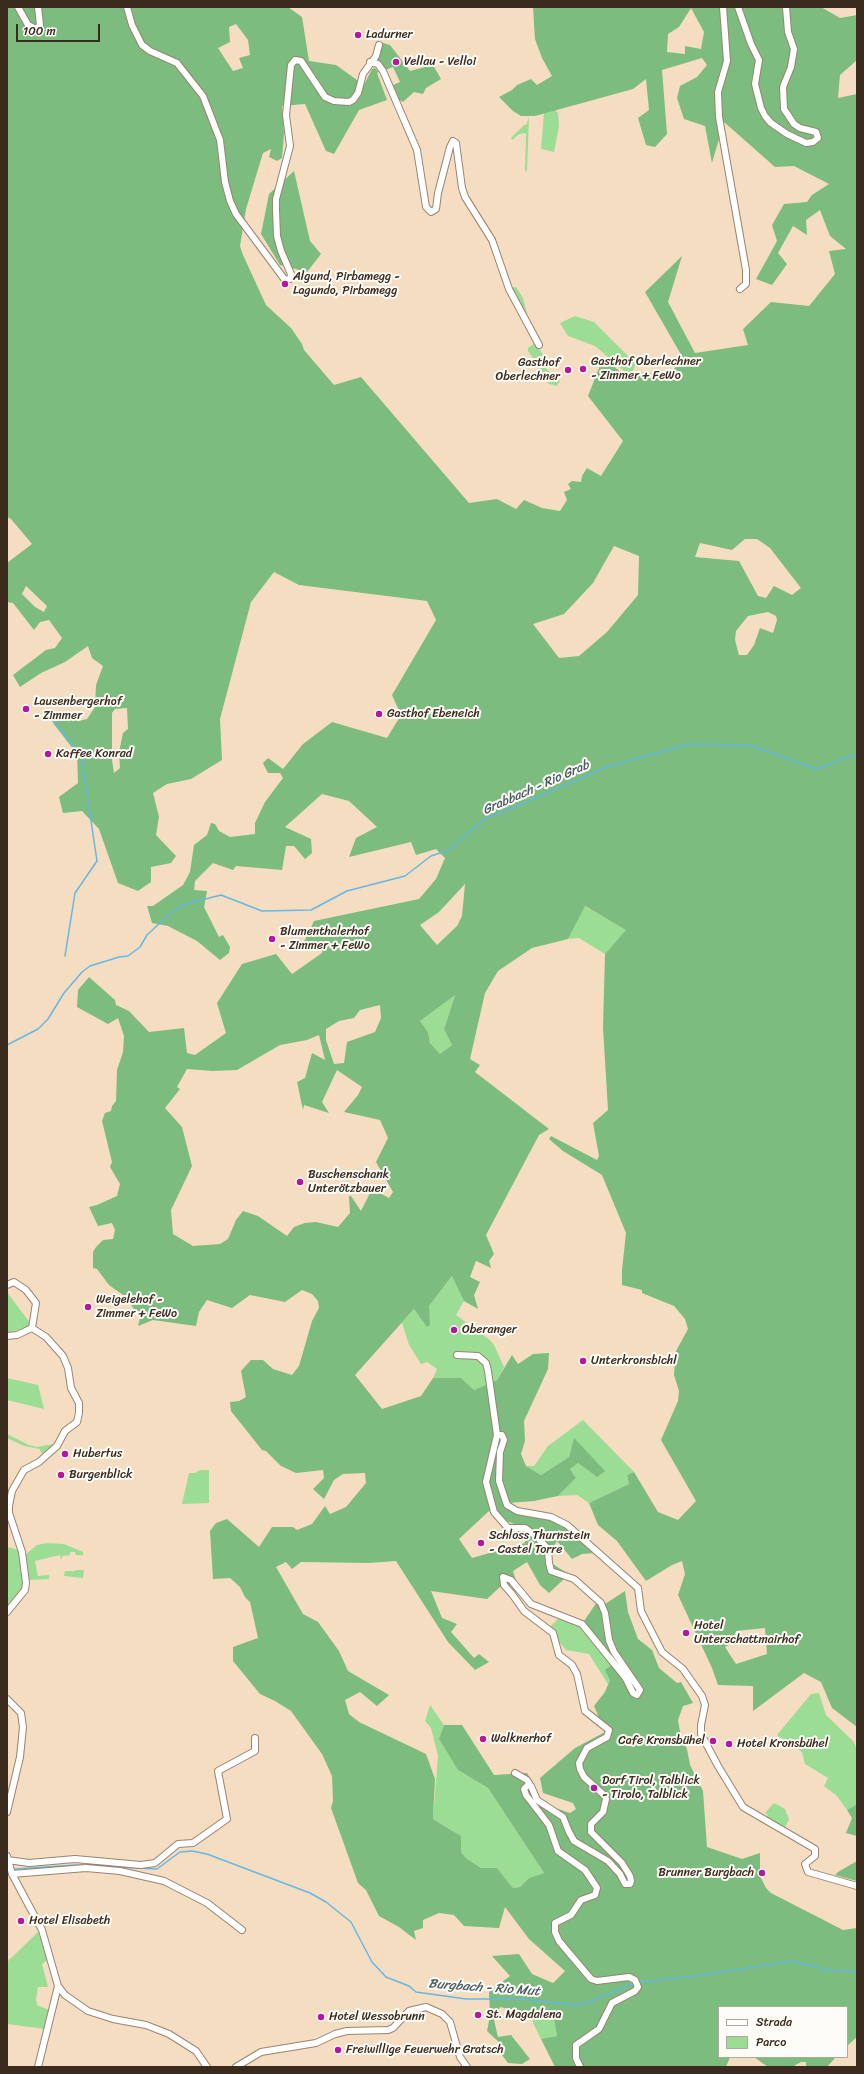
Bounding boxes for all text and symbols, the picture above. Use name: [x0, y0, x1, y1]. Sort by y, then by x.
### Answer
scale bar: [18, 16, 102, 42]
text: 100 m: [23, 20, 56, 42]
place label: Ladurner: [366, 28, 412, 42]
marker: Ladurner: [353, 30, 363, 40]
place label: Vellau - Velloi: [404, 55, 476, 69]
marker: Vellau - Velloi: [391, 57, 401, 67]
place label: Algund, Pirbamegg - Lagundo, Pirbamegg: [293, 270, 400, 298]
marker: Algund, Pirbamegg - Lagundo, Pirbamegg: [280, 279, 290, 289]
place label: Gasthof Oberlechner - Zimmer + FeWo: [591, 355, 701, 383]
place label: Gasthof Oberlechner: [495, 356, 560, 384]
marker: Gasthof Oberlechner - Zimmer + FeWo: [578, 364, 588, 374]
marker: Gasthof Oberlechner: [563, 365, 573, 375]
place label: Lausenbergerhof - Zimmer: [34, 695, 122, 723]
marker: Lausenbergerhof - Zimmer: [21, 704, 31, 714]
place label: Gasthof Ebeneich: [387, 707, 480, 721]
marker: Gasthof Ebeneich: [374, 709, 384, 719]
place label: Kaffee Konrad: [56, 747, 132, 761]
marker: Kaffee Konrad: [43, 749, 53, 759]
water label: Grabbach - Rio Grab: [480, 758, 592, 818]
place label: Blumenthalerhof - Zimmer + FeWo: [280, 925, 370, 953]
marker: Blumenthalerhof - Zimmer + FeWo: [267, 934, 277, 944]
place label: Buschenschank Unterötzbauer: [308, 1168, 389, 1196]
marker: Buschenschank Unterötzbauer: [295, 1177, 305, 1187]
place label: Weigelehof - Zimmer + FeWo: [96, 1293, 177, 1321]
marker: Weigelehof - Zimmer + FeWo: [83, 1302, 93, 1312]
place label: Oberanger: [462, 1323, 517, 1337]
marker: Oberanger: [449, 1325, 459, 1335]
place label: Unterkronsbichl: [591, 1354, 677, 1368]
marker: Unterkronsbichl: [578, 1356, 588, 1366]
place label: Hubertus: [73, 1447, 122, 1461]
marker: Hubertus: [60, 1449, 70, 1459]
place label: Burgenblick: [69, 1468, 132, 1482]
marker: Burgenblick: [56, 1470, 66, 1480]
place label: Schloss Thurnstein - Castel Torre: [489, 1529, 590, 1557]
marker: Schloss Thurnstein - Castel Torre: [476, 1538, 486, 1548]
place label: Hotel Unterschattmairhof: [694, 1619, 800, 1647]
marker: Hotel Unterschattmairhof: [681, 1628, 691, 1638]
place label: Walknerhof: [491, 1732, 551, 1746]
marker: Walknerhof: [478, 1734, 488, 1744]
place label: Cafe Kronsbühel: [618, 1734, 705, 1748]
marker: Cafe Kronsbühel: [708, 1736, 718, 1746]
place label: Hotel Kronsbühel: [737, 1737, 828, 1751]
marker: Hotel Kronsbühel: [724, 1739, 734, 1749]
place label: Dorf Tirol, Talblick - Tirolo, Talblick: [602, 1774, 700, 1802]
marker: Dorf Tirol, Talblick - Tirolo, Talblick: [589, 1783, 599, 1793]
place label: Brunner Burgbach: [658, 1866, 754, 1880]
marker: Brunner Burgbach: [757, 1868, 767, 1878]
place label: Hotel Elisabeth: [29, 1914, 110, 1928]
marker: Hotel Elisabeth: [16, 1916, 26, 1926]
water label: Burgbach - Rio Mut: [428, 1976, 540, 2000]
legend: [718, 2006, 848, 2058]
place label: St. Magdalena: [486, 2008, 561, 2022]
place label: Hotel Wessobrunn: [329, 2010, 425, 2024]
marker: St. Magdalena: [473, 2010, 483, 2020]
text: Strada: [756, 2011, 792, 2033]
marker: Hotel Wessobrunn: [316, 2012, 326, 2022]
text: Parco: [756, 2031, 786, 2053]
place label: Freiwillige Feuerwehr Gratsch: [346, 2043, 504, 2057]
marker: Freiwillige Feuerwehr Gratsch: [333, 2045, 343, 2055]

